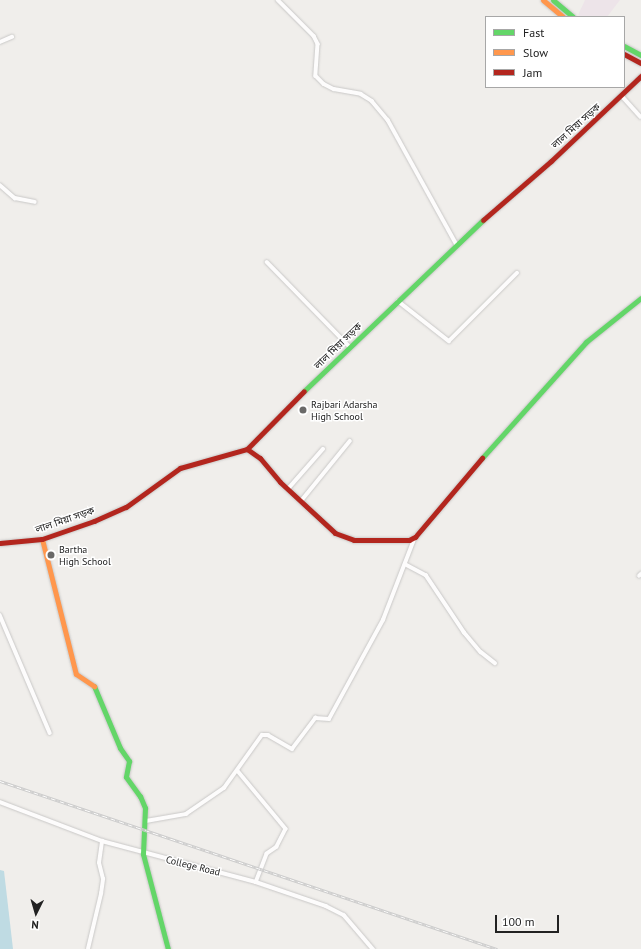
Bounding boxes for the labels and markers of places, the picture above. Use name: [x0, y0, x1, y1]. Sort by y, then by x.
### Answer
place label: Rajbari Adarsha High School: [311, 398, 378, 422]
marker: Rajbari Adarsha High School: [298, 405, 308, 415]
place label: Bartha High School: [59, 543, 111, 566]
marker: Bartha High School: [46, 550, 56, 560]

